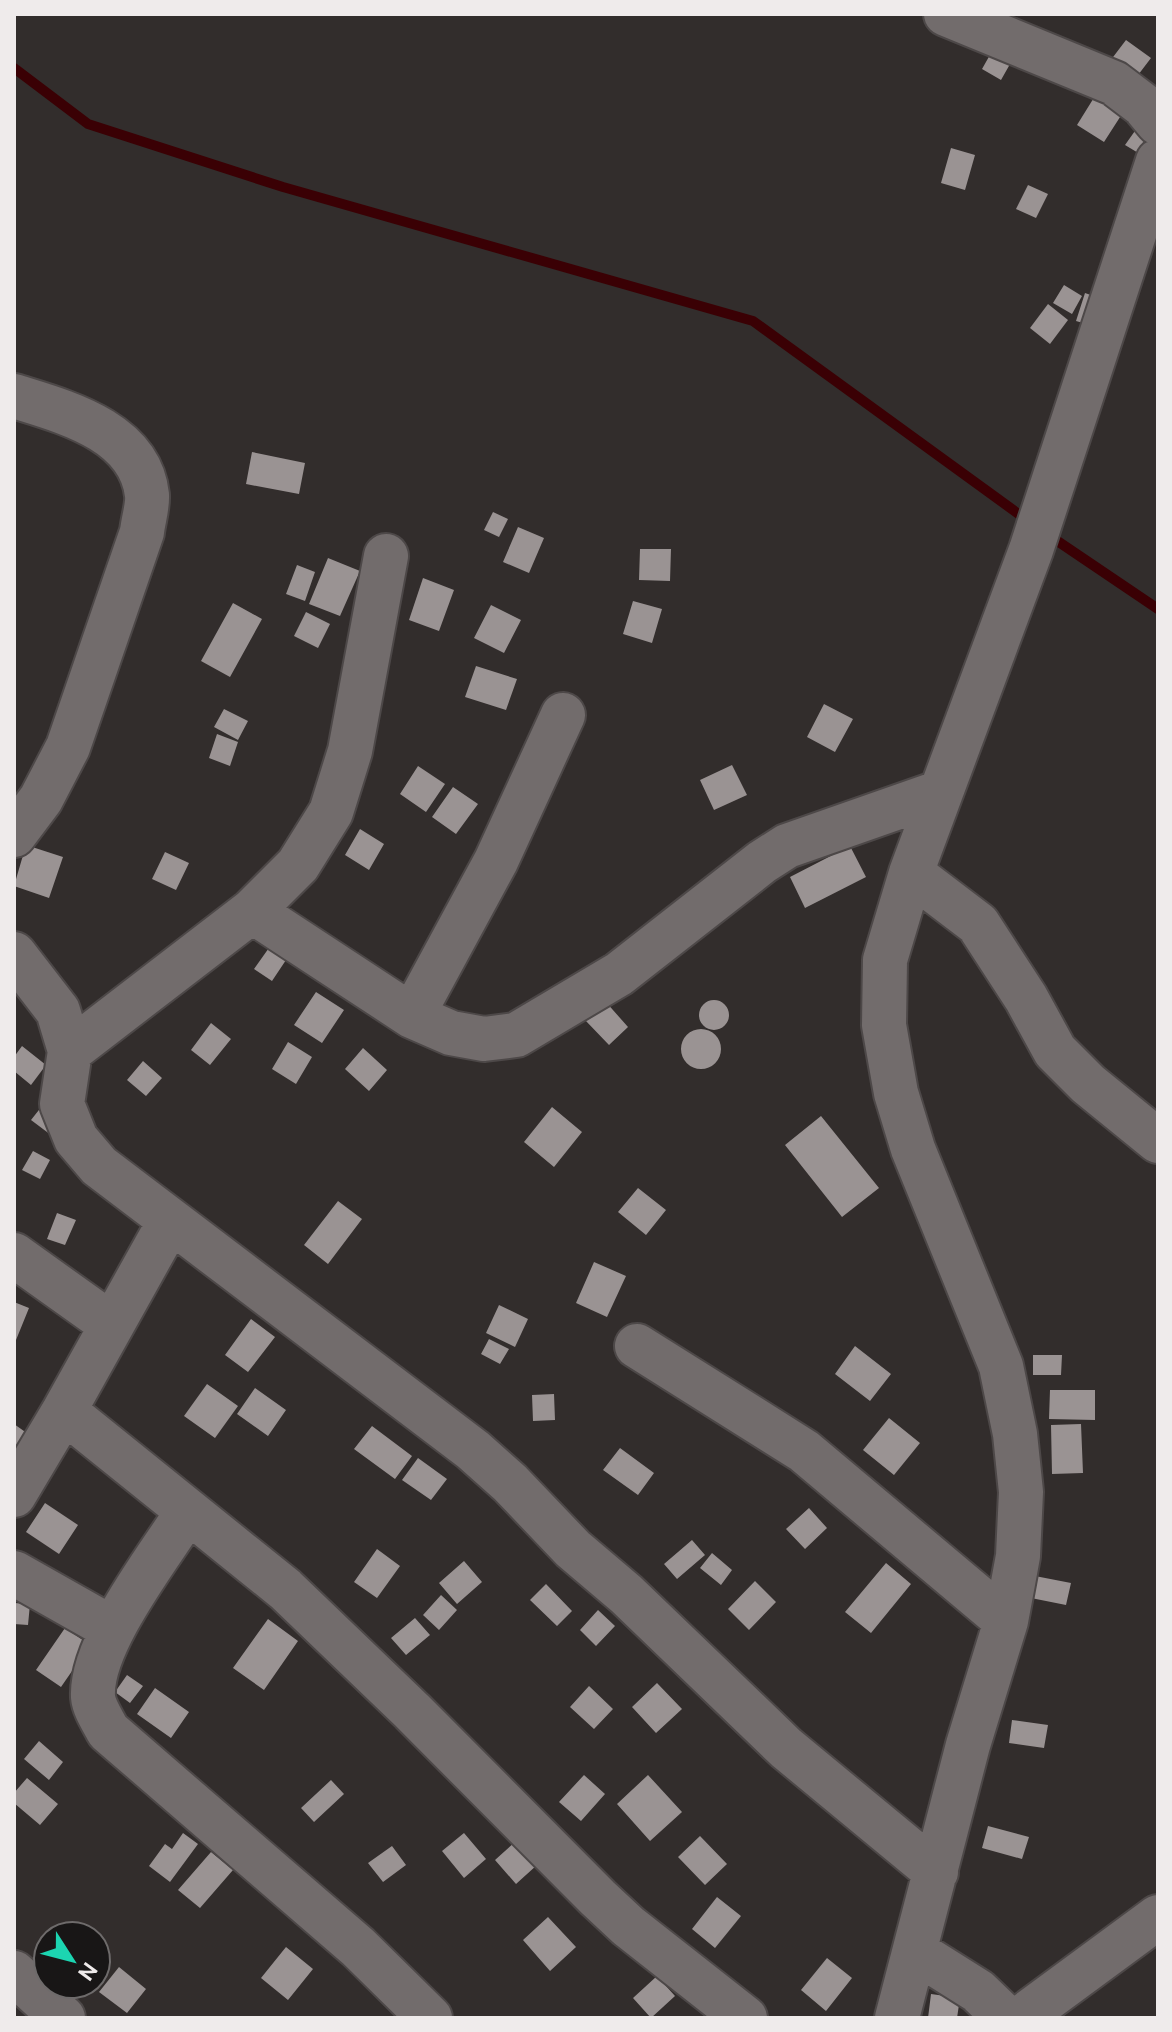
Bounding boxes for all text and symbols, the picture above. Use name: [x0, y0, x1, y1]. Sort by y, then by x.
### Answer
north arrow: [32, 1920, 112, 2000]
text: N: [74, 1958, 104, 1986]

